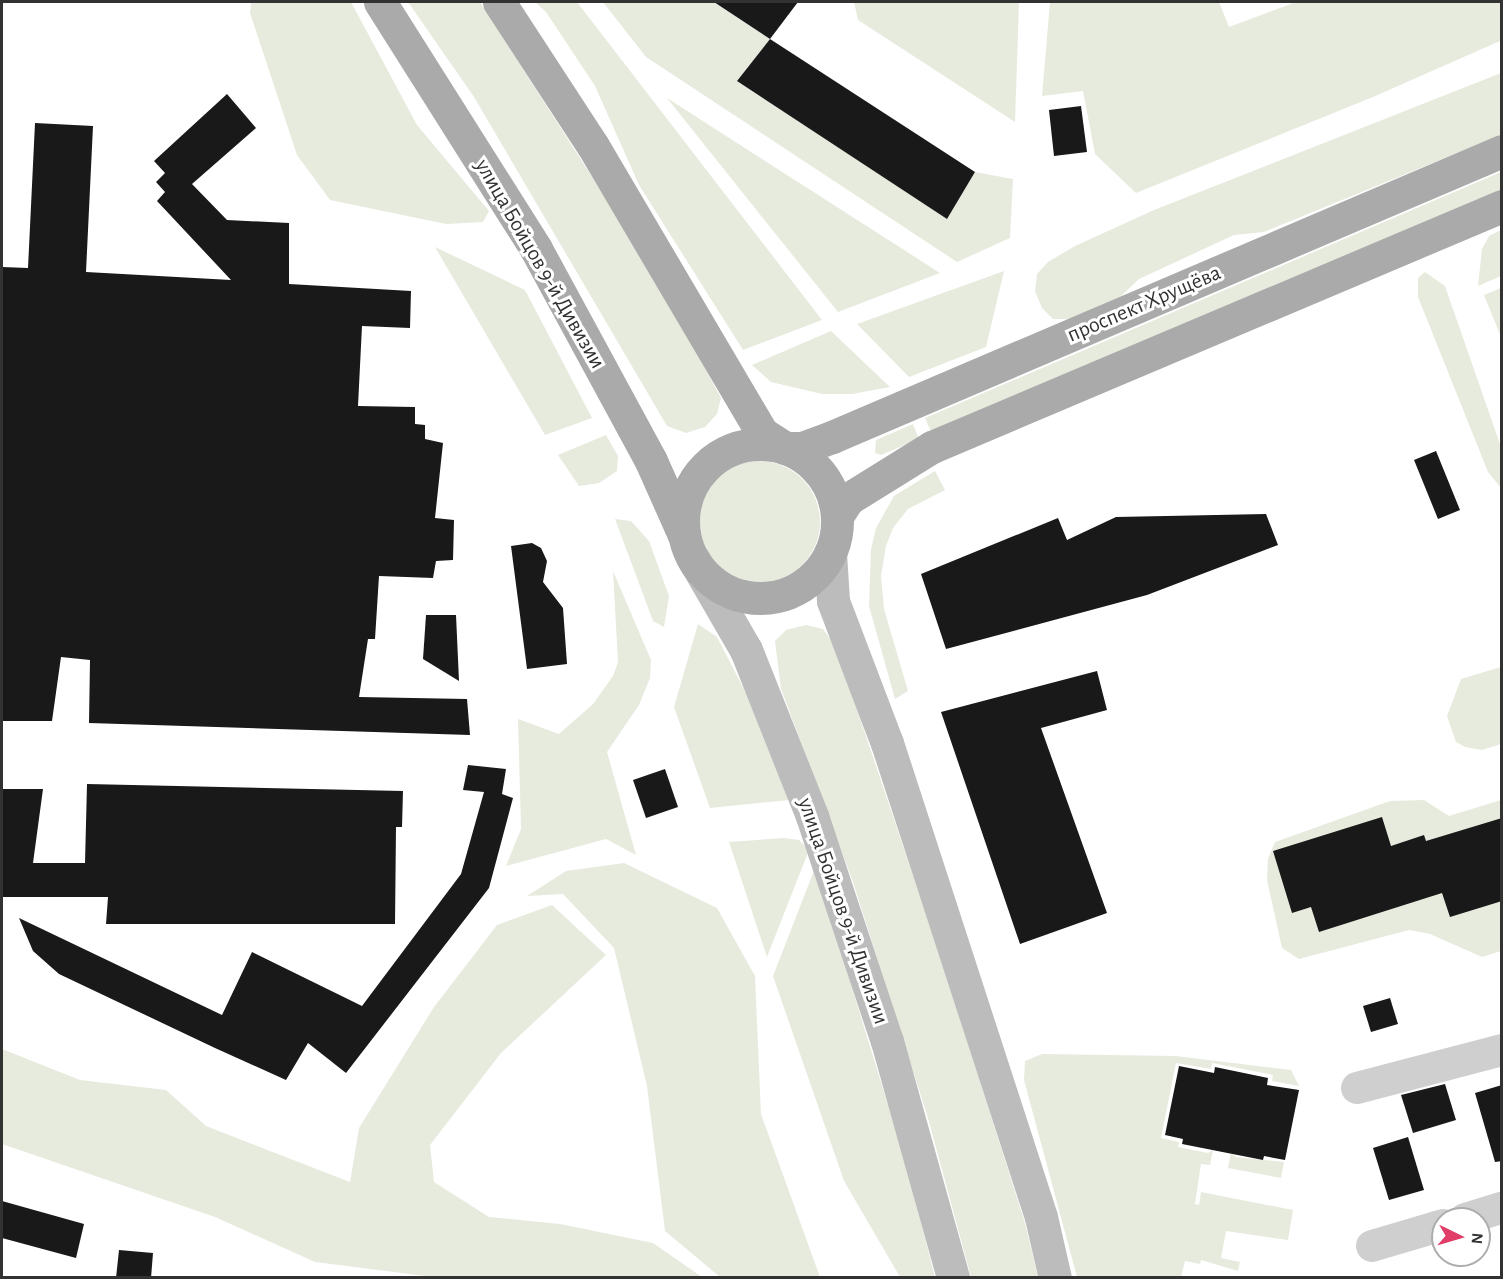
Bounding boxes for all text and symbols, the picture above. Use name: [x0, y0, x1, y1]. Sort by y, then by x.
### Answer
street label: улица Бойцов 9-й Дивизии: [469, 154, 611, 374]
street label: проспект Хрущёва: [1063, 260, 1225, 348]
street label: улица Бойцов 9-й Дивизии: [792, 794, 894, 1028]
north arrow: [1431, 1207, 1491, 1267]
text: N: [1468, 1232, 1485, 1245]

